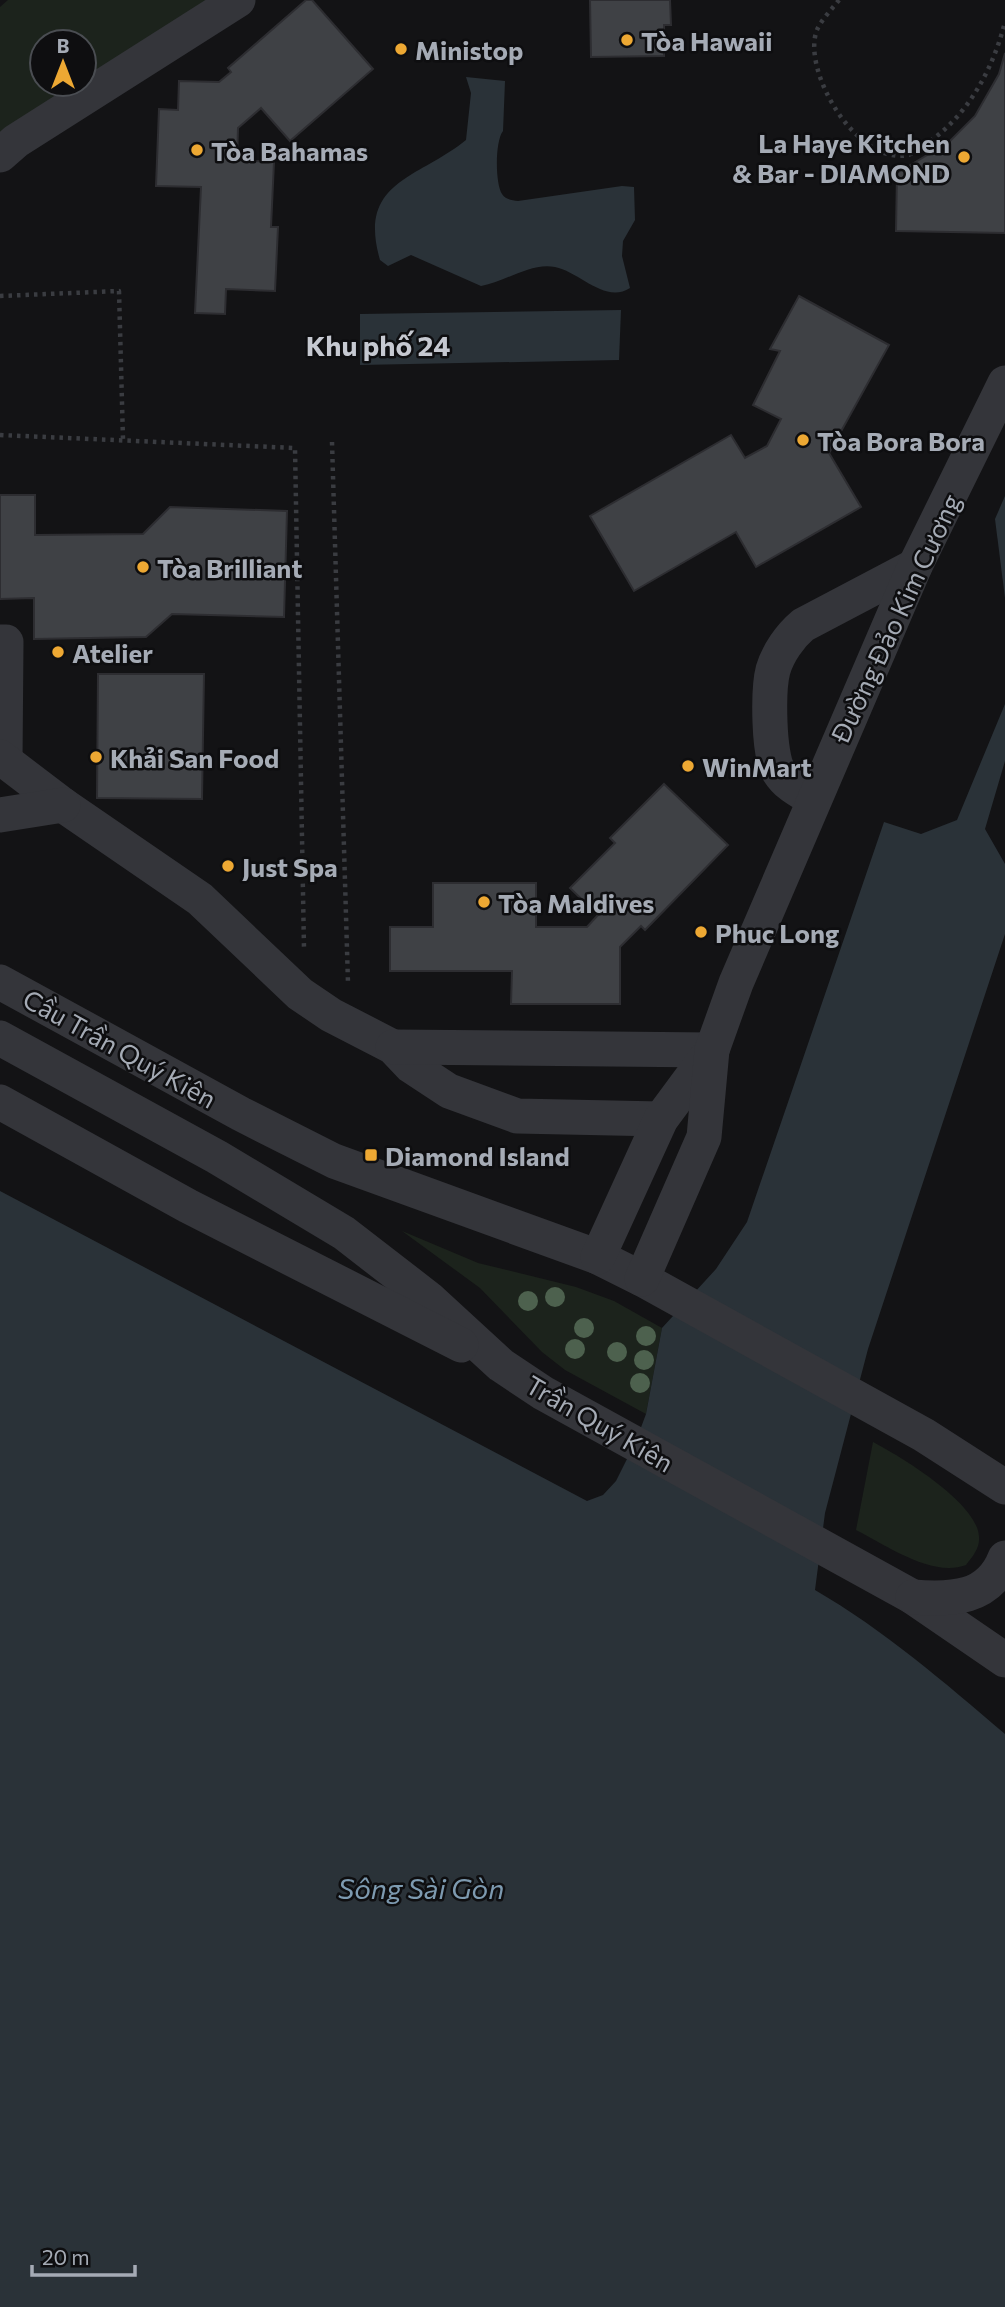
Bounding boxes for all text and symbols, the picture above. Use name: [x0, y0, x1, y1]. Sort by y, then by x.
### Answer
place label: Tòa Hawaii: [641, 25, 772, 56]
north arrow: [28, 28, 98, 98]
marker: Tòa Hawaii: [619, 32, 635, 48]
text: B: [57, 34, 69, 57]
place label: Ministop: [415, 34, 523, 65]
marker: Ministop: [393, 41, 409, 57]
place label: La Haye Kitchen & Bar - DIAMOND: [732, 127, 950, 188]
place label: Tòa Bahamas: [211, 135, 368, 166]
marker: Tòa Bahamas: [189, 142, 205, 158]
marker: La Haye Kitchen & Bar - DIAMOND: [956, 149, 972, 165]
district label: Khu phố 24: [306, 328, 450, 362]
place label: Tòa Bora Bora: [817, 425, 985, 456]
marker: Tòa Bora Bora: [795, 432, 811, 448]
street label: Đường Đảo Kim Cương: [823, 489, 966, 748]
place label: Tòa Brilliant: [157, 552, 302, 583]
marker: Tòa Brilliant: [135, 559, 151, 575]
place label: Atelier: [72, 637, 153, 668]
marker: Atelier: [50, 644, 66, 660]
place label: Khải San Food: [110, 742, 279, 773]
marker: Khải San Food: [88, 749, 104, 765]
place label: WinMart: [702, 751, 812, 782]
marker: WinMart: [680, 758, 696, 774]
place label: Just Spa: [242, 851, 338, 882]
marker: Just Spa: [220, 858, 236, 874]
place label: Tòa Maldives: [498, 887, 654, 918]
marker: Tòa Maldives: [476, 894, 492, 910]
place label: Phuc Long: [715, 917, 839, 948]
marker: Phuc Long: [693, 924, 709, 940]
street label: Cầu Trần Quý Kiên: [18, 982, 222, 1114]
place label: Diamond Island: [385, 1140, 570, 1171]
marker: Diamond Island: [363, 1147, 379, 1163]
street label: Trần Quý Kiên: [521, 1368, 679, 1478]
water label: Sông Sài Gòn: [338, 1871, 504, 1905]
scale bar: [32, 2234, 135, 2278]
text: 20 m: [42, 2244, 90, 2269]

